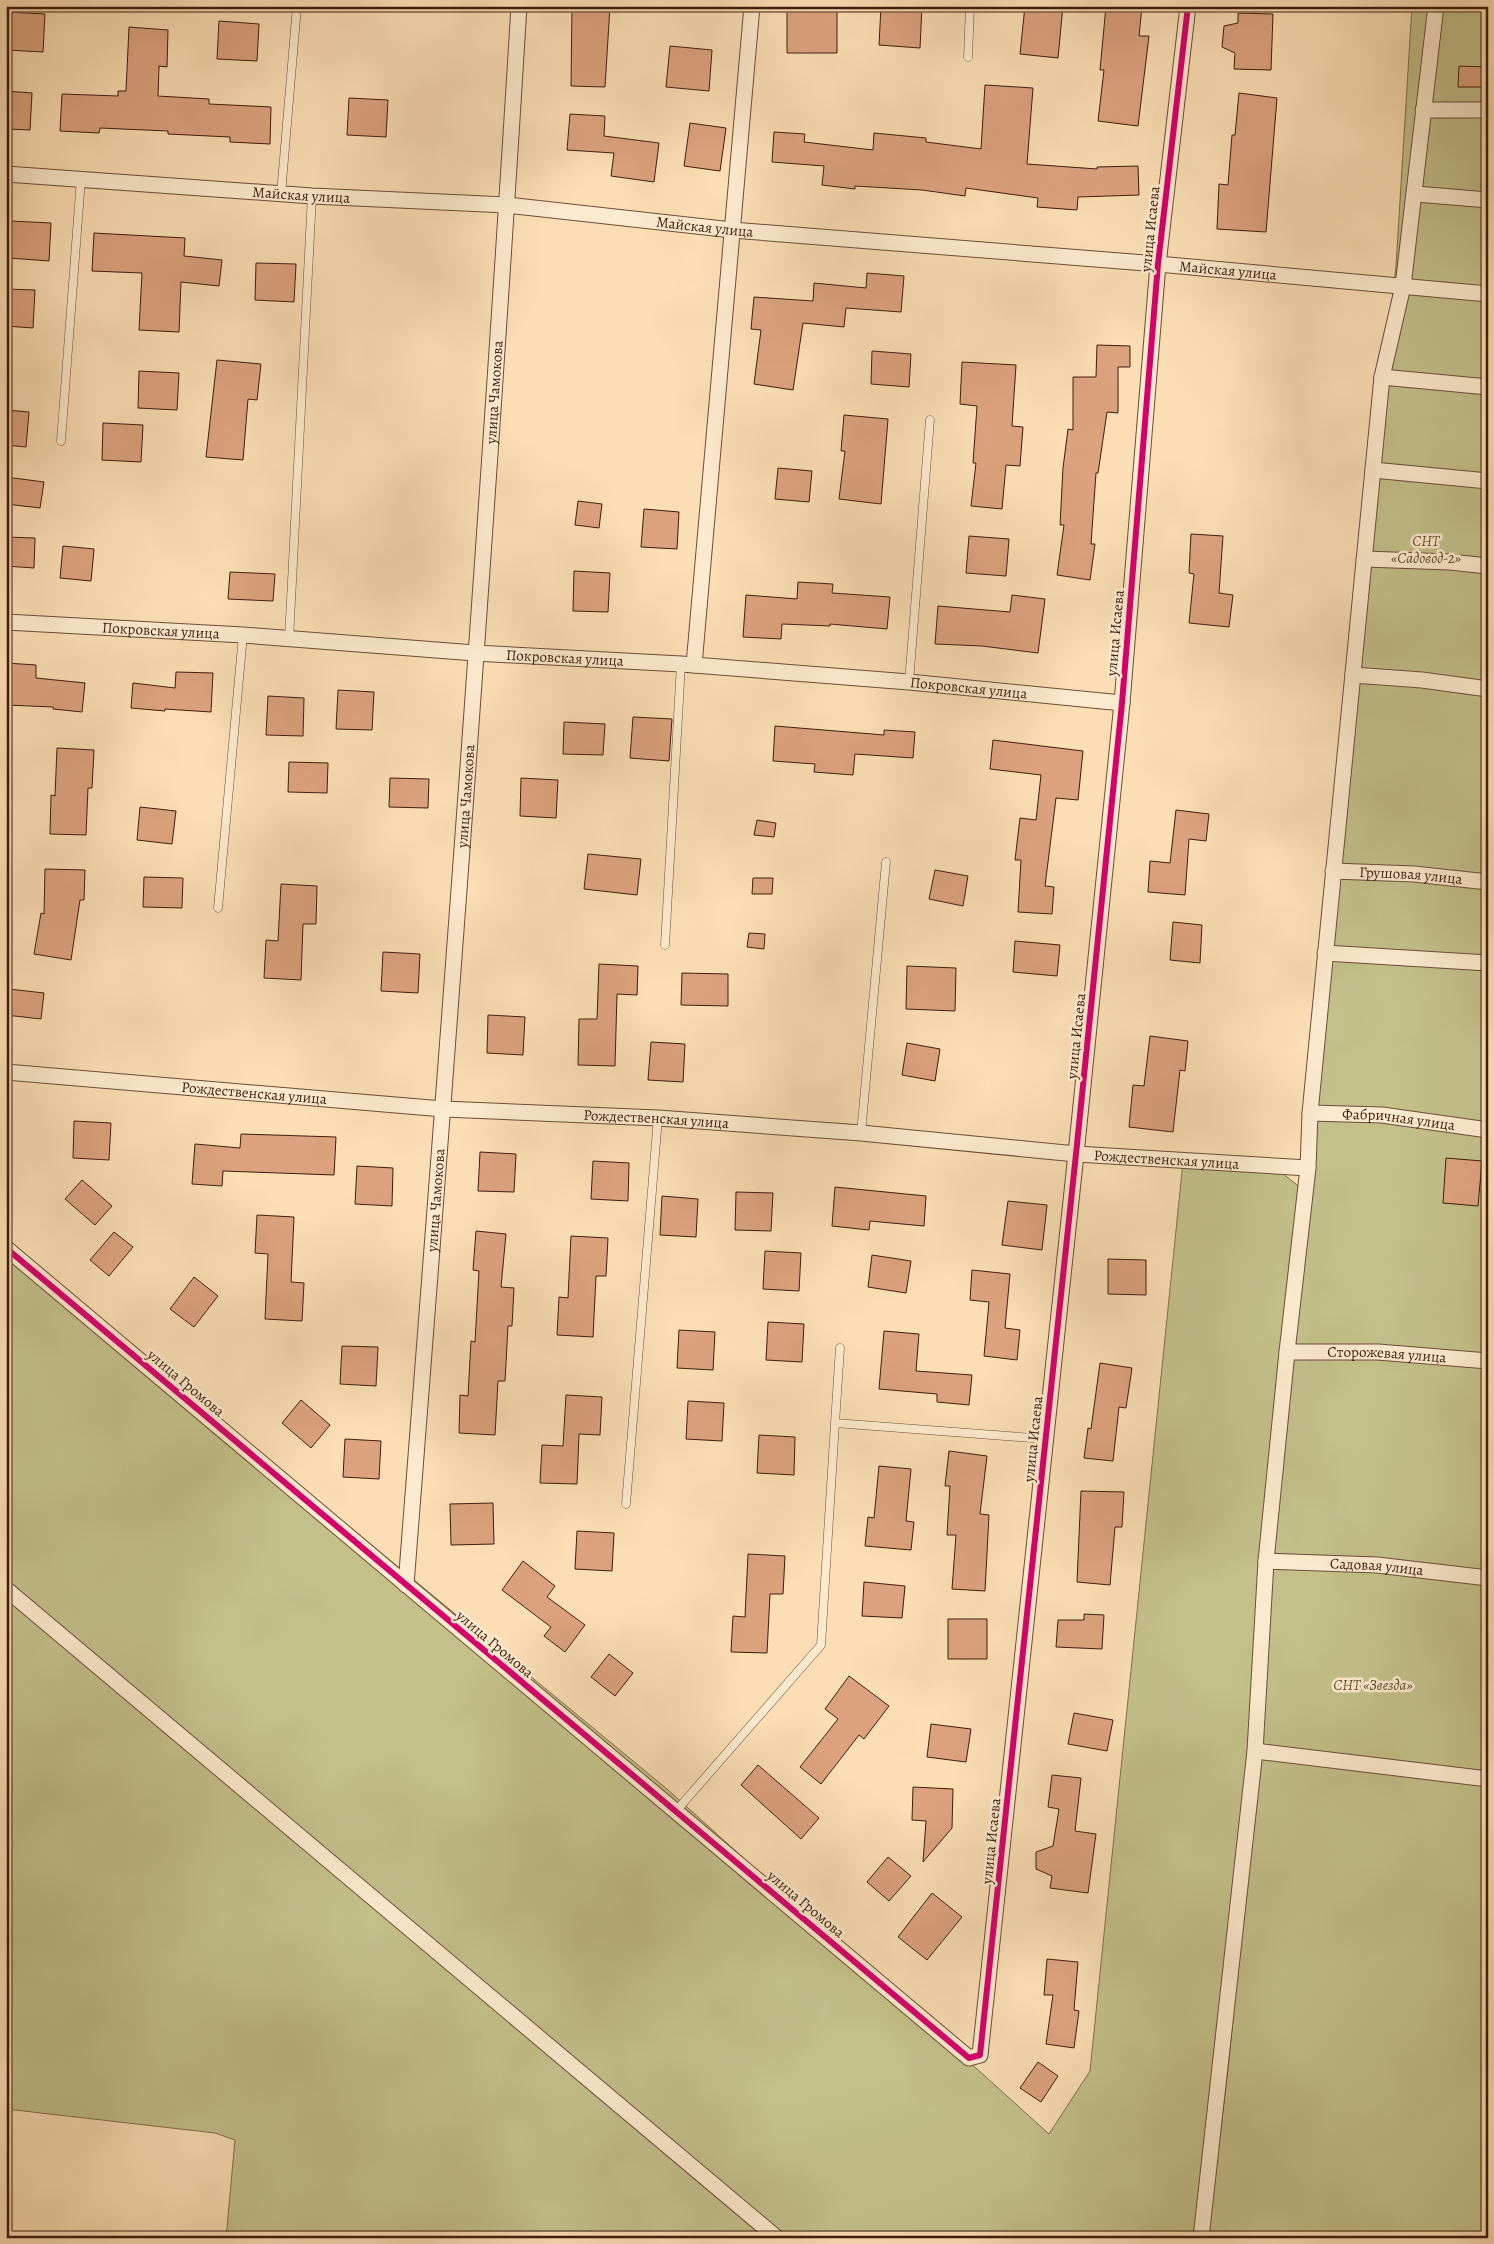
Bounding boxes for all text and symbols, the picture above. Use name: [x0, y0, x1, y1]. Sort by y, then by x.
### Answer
street label: Майская улица: [252, 182, 351, 208]
street label: улица Исаева: [1135, 185, 1164, 274]
street label: Майская улица: [655, 212, 754, 242]
street label: Майская улица: [1178, 256, 1278, 285]
street label: улица Чамокова: [481, 340, 508, 446]
park label: СНТ «Садовод-2»: [1391, 531, 1461, 568]
street label: улица Исаева: [1101, 589, 1129, 678]
street label: Покровская улица: [101, 617, 220, 644]
street label: Покровская улица: [505, 645, 624, 671]
street label: Покровская улица: [909, 672, 1028, 704]
street label: улица Чамокова: [452, 744, 480, 850]
street label: Грушовая улица: [1359, 862, 1464, 889]
street label: улица Исаева: [1061, 992, 1090, 1081]
street label: Рождественская улица: [181, 1077, 328, 1109]
street label: Фабричная улица: [1342, 1104, 1456, 1135]
street label: Рождественская улица: [583, 1105, 730, 1133]
street label: Рождественская улица: [1093, 1145, 1240, 1174]
street label: улица Чамокова: [422, 1148, 450, 1254]
street label: Сторожевая улица: [1327, 1342, 1447, 1368]
street label: улица Громова: [142, 1344, 229, 1421]
street label: улица Исаева: [1018, 1395, 1047, 1484]
street label: Садовая улица: [1330, 1553, 1425, 1580]
street label: улица Громова: [451, 1605, 538, 1682]
park label: СНТ «Звезда»: [1333, 1675, 1413, 1695]
street label: улица Исаева: [976, 1797, 1005, 1886]
street label: улица Громова: [762, 1865, 849, 1942]

